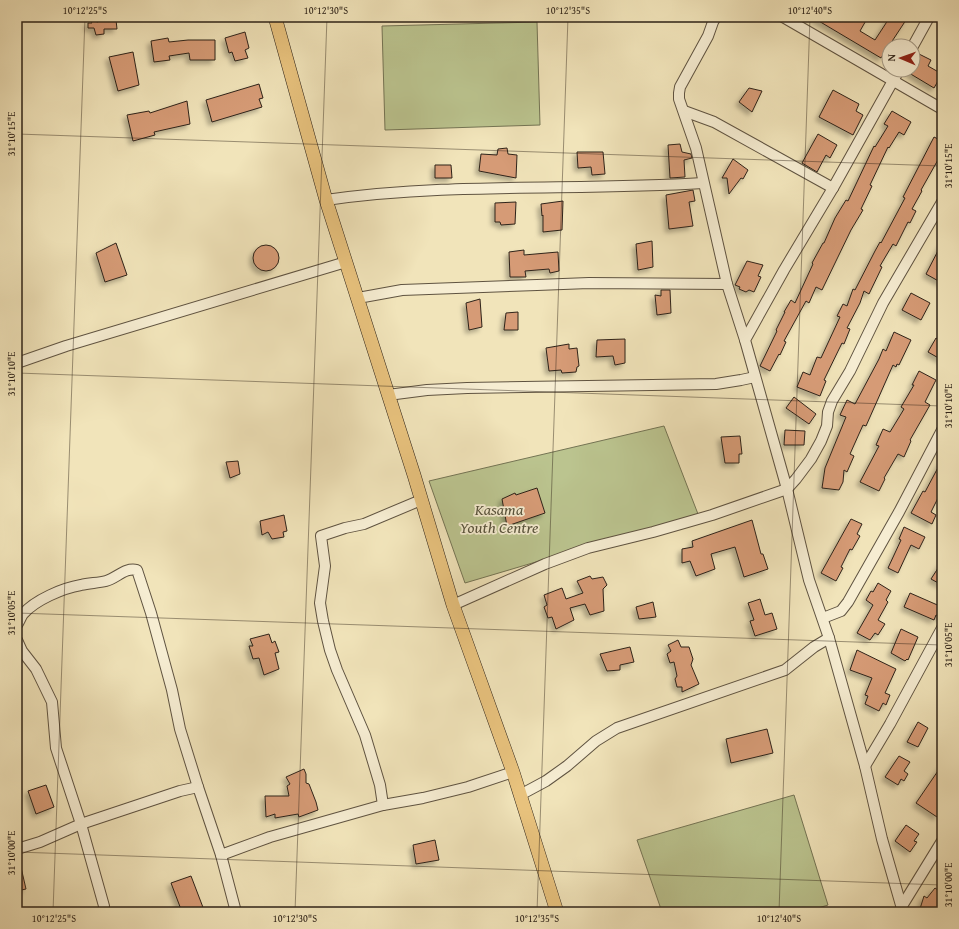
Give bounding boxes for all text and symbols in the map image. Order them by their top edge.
text: 10°12'25"S [63,3,107,18]
text: 10°12'30"S [304,3,348,18]
text: 10°12'35"S [546,3,590,18]
text: 10°12'40"S [788,3,832,18]
north arrow [881,38,921,78]
text: N [883,53,899,62]
text: 31°10'15"E [4,112,19,156]
text: 31°10'15"E [941,144,956,188]
text: 31°10'10"E [4,352,19,396]
text: 31°10'10"E [941,384,956,428]
park label: Kasama Youth Centre [460,497,539,539]
text: 31°10'05"E [4,591,19,635]
text: 31°10'05"E [941,623,956,667]
text: 31°10'00"E [4,831,19,875]
text: 31°10'00"E [941,863,956,907]
text: 10°12'25"S [32,911,76,926]
text: 10°12'30"S [273,911,317,926]
text: 10°12'35"S [515,911,559,926]
text: 10°12'40"S [757,911,801,926]

